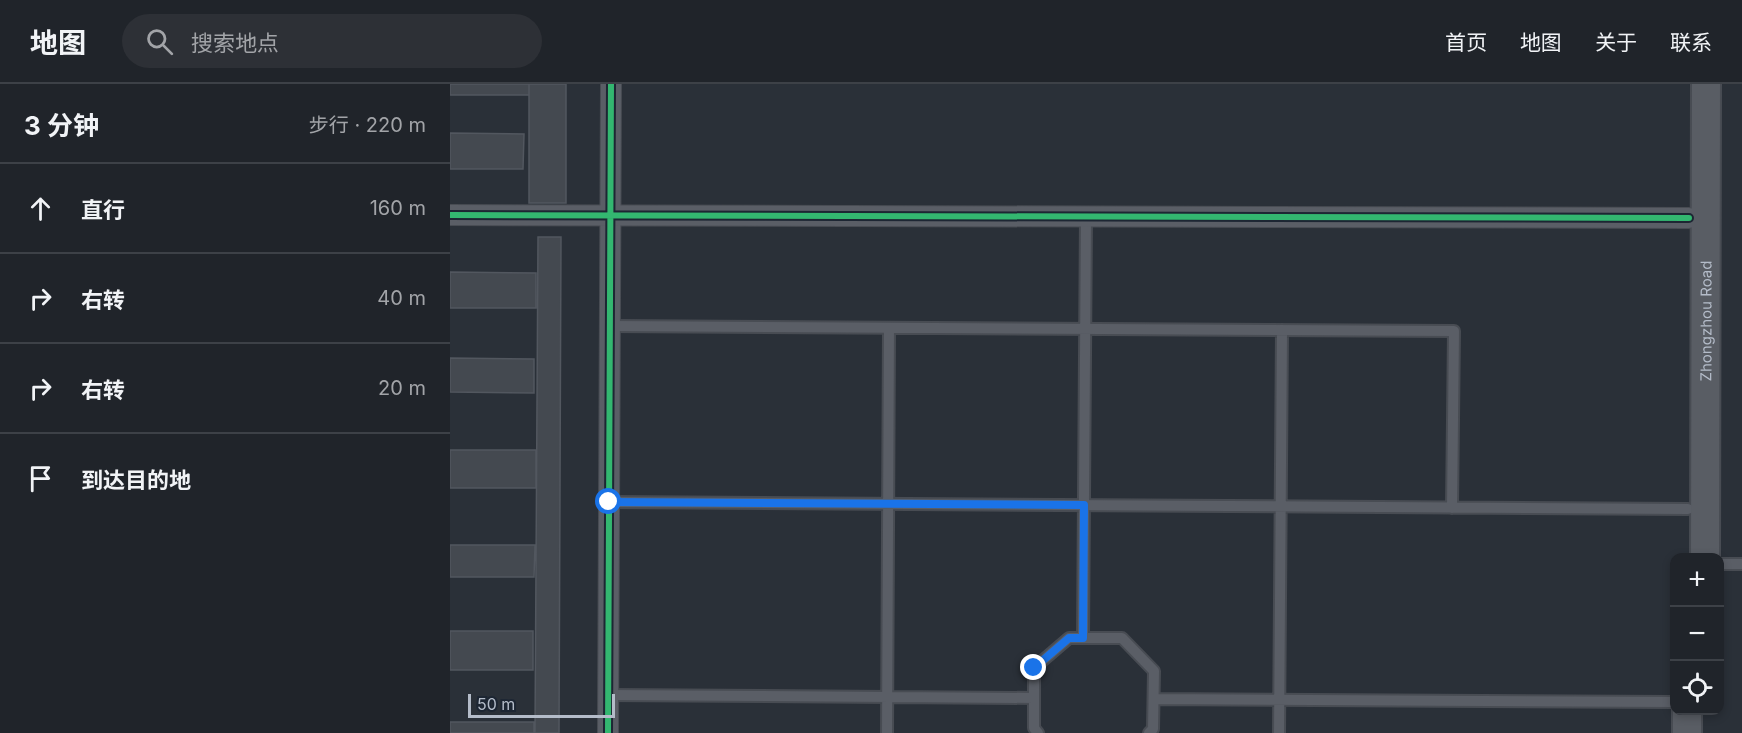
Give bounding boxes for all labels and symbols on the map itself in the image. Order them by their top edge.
street label: Zhongzhou Road [1696,261,1715,381]
route start [595,488,621,514]
route end [1020,654,1046,680]
scale bar [468,691,615,718]

